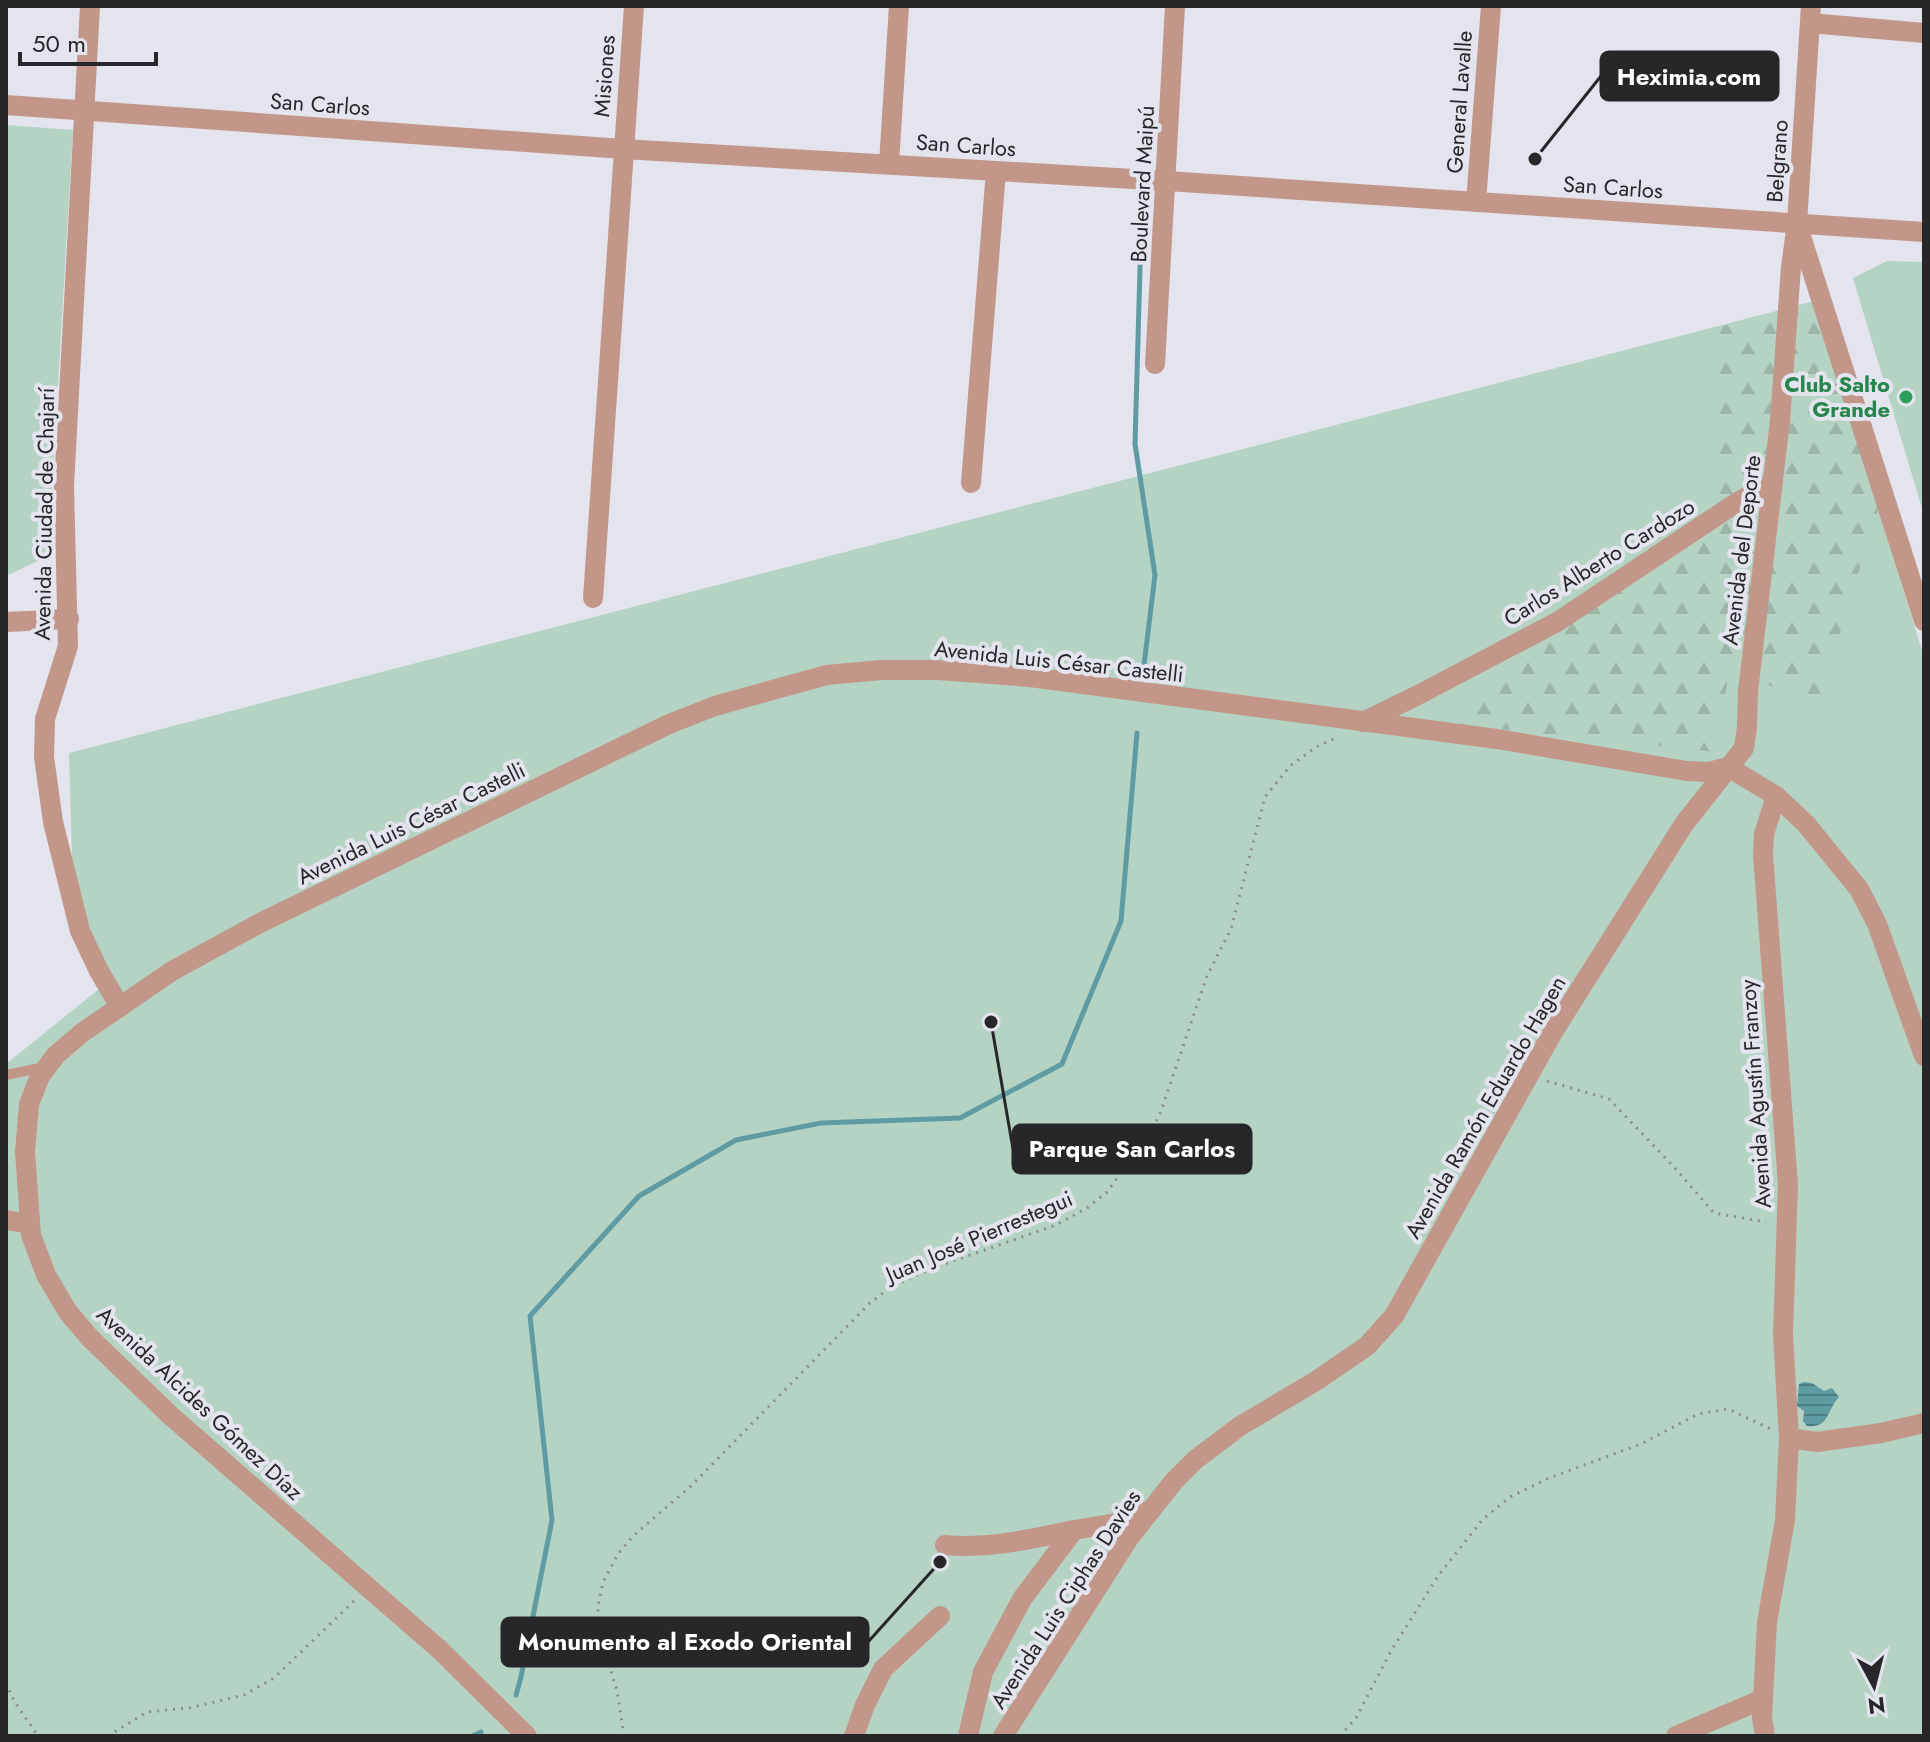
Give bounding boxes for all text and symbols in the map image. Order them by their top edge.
scale bar [20,16,156,66]
text: 50 m [32,26,86,61]
street label: General Lavalle [1438,29,1480,175]
street label: Misiones [585,34,623,118]
callout: Heximia.com [1601,52,1778,100]
text: Heximia.com [1617,59,1761,94]
street label: San Carlos [269,85,371,123]
street label: Boulevard Maipú [1122,105,1162,263]
street label: Belgrano [1758,119,1796,203]
street label: San Carlos [915,126,1017,164]
street label: San Carlos [1562,168,1664,206]
place label: Club Salto Grande [1784,368,1890,425]
street label: Avenida Ciudad de Chajarí [26,386,62,641]
marker: Club Salto Grande [1897,388,1915,406]
street label: Avenida del Deporte [1713,453,1769,647]
street label: Carlos Alberto Cardozo [1497,490,1701,634]
street label: Avenida Luis César Castelli [933,632,1185,690]
street label: Avenida Luis César Castelli [292,754,530,892]
street label: Avenida Ramón Eduardo Hagen [1397,970,1573,1244]
street label: Avenida Agustín Franzoy [1731,978,1779,1209]
callout: Parque San Carlos [1013,1125,1251,1173]
text: Parque San Carlos [1029,1131,1235,1166]
street label: Juan José Pierrestegui [878,1182,1077,1291]
street label: Avenida Alcides Gómez Díaz [90,1299,310,1507]
street label: Avenida Luis Ciphas Davies [982,1483,1148,1715]
callout: Monumento al Exodo Oriental [502,1618,868,1666]
text: Monumento al Exodo Oriental [518,1624,852,1659]
north arrow [1834,1646,1914,1726]
text: N [1866,1689,1887,1723]

